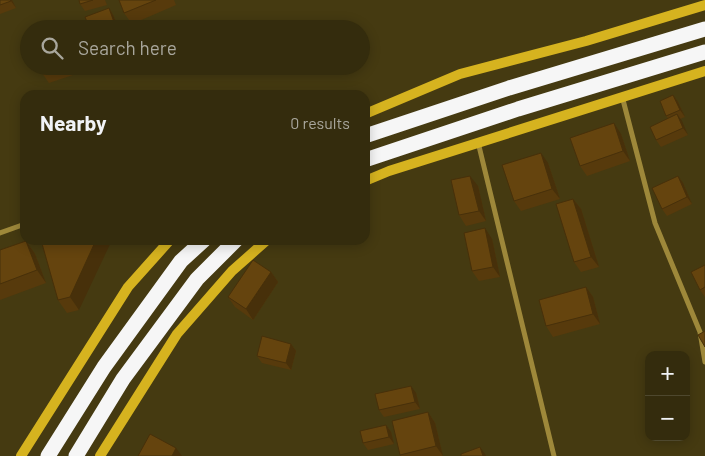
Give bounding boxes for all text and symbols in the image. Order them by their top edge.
search box [20,20,370,75]
icon: search [38,34,66,62]
text: Search here [78,36,177,59]
text: Nearby [40,110,106,135]
text: 0 results [290,113,350,132]
map controls [645,351,690,441]
button: + [645,351,690,396]
button: − [645,396,690,441]

